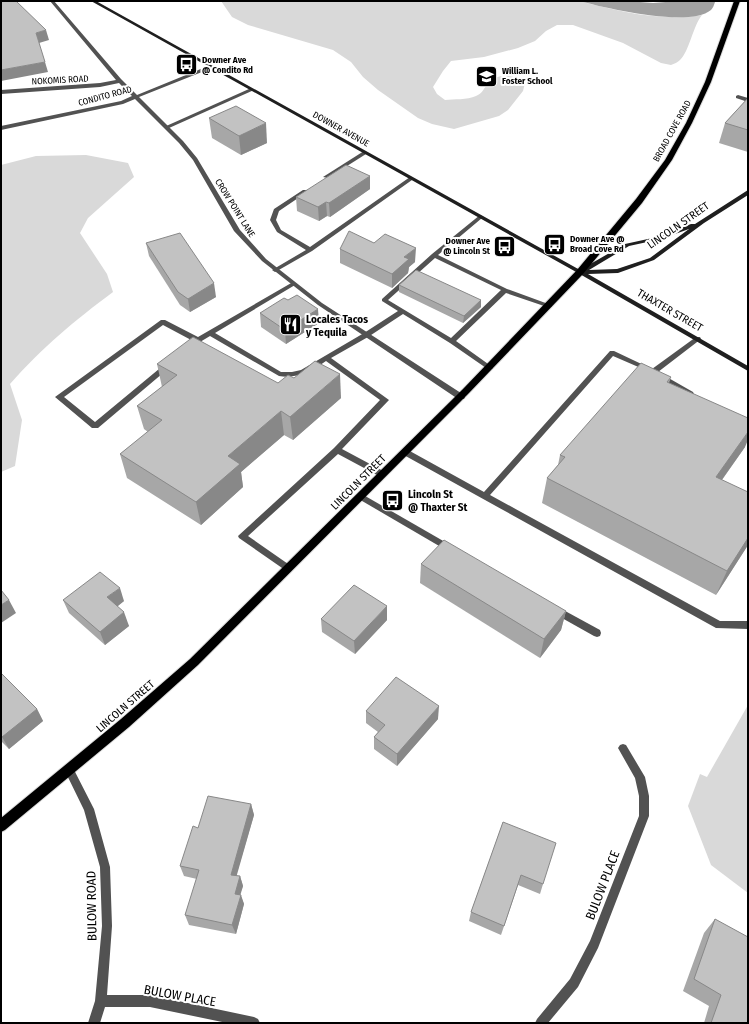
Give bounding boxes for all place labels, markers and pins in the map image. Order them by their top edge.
bus stop icon: Downer Ave @ Condito Rd [173,52,199,78]
place label: Downer Ave @ Condito Rd [202,55,253,75]
school or university icon: William L. Foster School [473,63,499,89]
place label: William L. Foster School [502,66,553,86]
bus stop icon: Downer Ave @ Broad Cove Rd [541,231,567,257]
bus stop icon: Downer Ave @ Lincoln St [492,233,518,259]
place label: Downer Ave @ Broad Cove Rd [570,234,625,254]
place label: Downer Ave @ Lincoln St [443,236,491,256]
restaurant icon: Locales Tacos y Tequila [277,312,303,338]
place label: Locales Tacos y Tequila [305,313,368,339]
bus stop icon: Lincoln St @ Thaxter St [380,487,406,513]
place label: Lincoln St @ Thaxter St [408,488,468,514]

